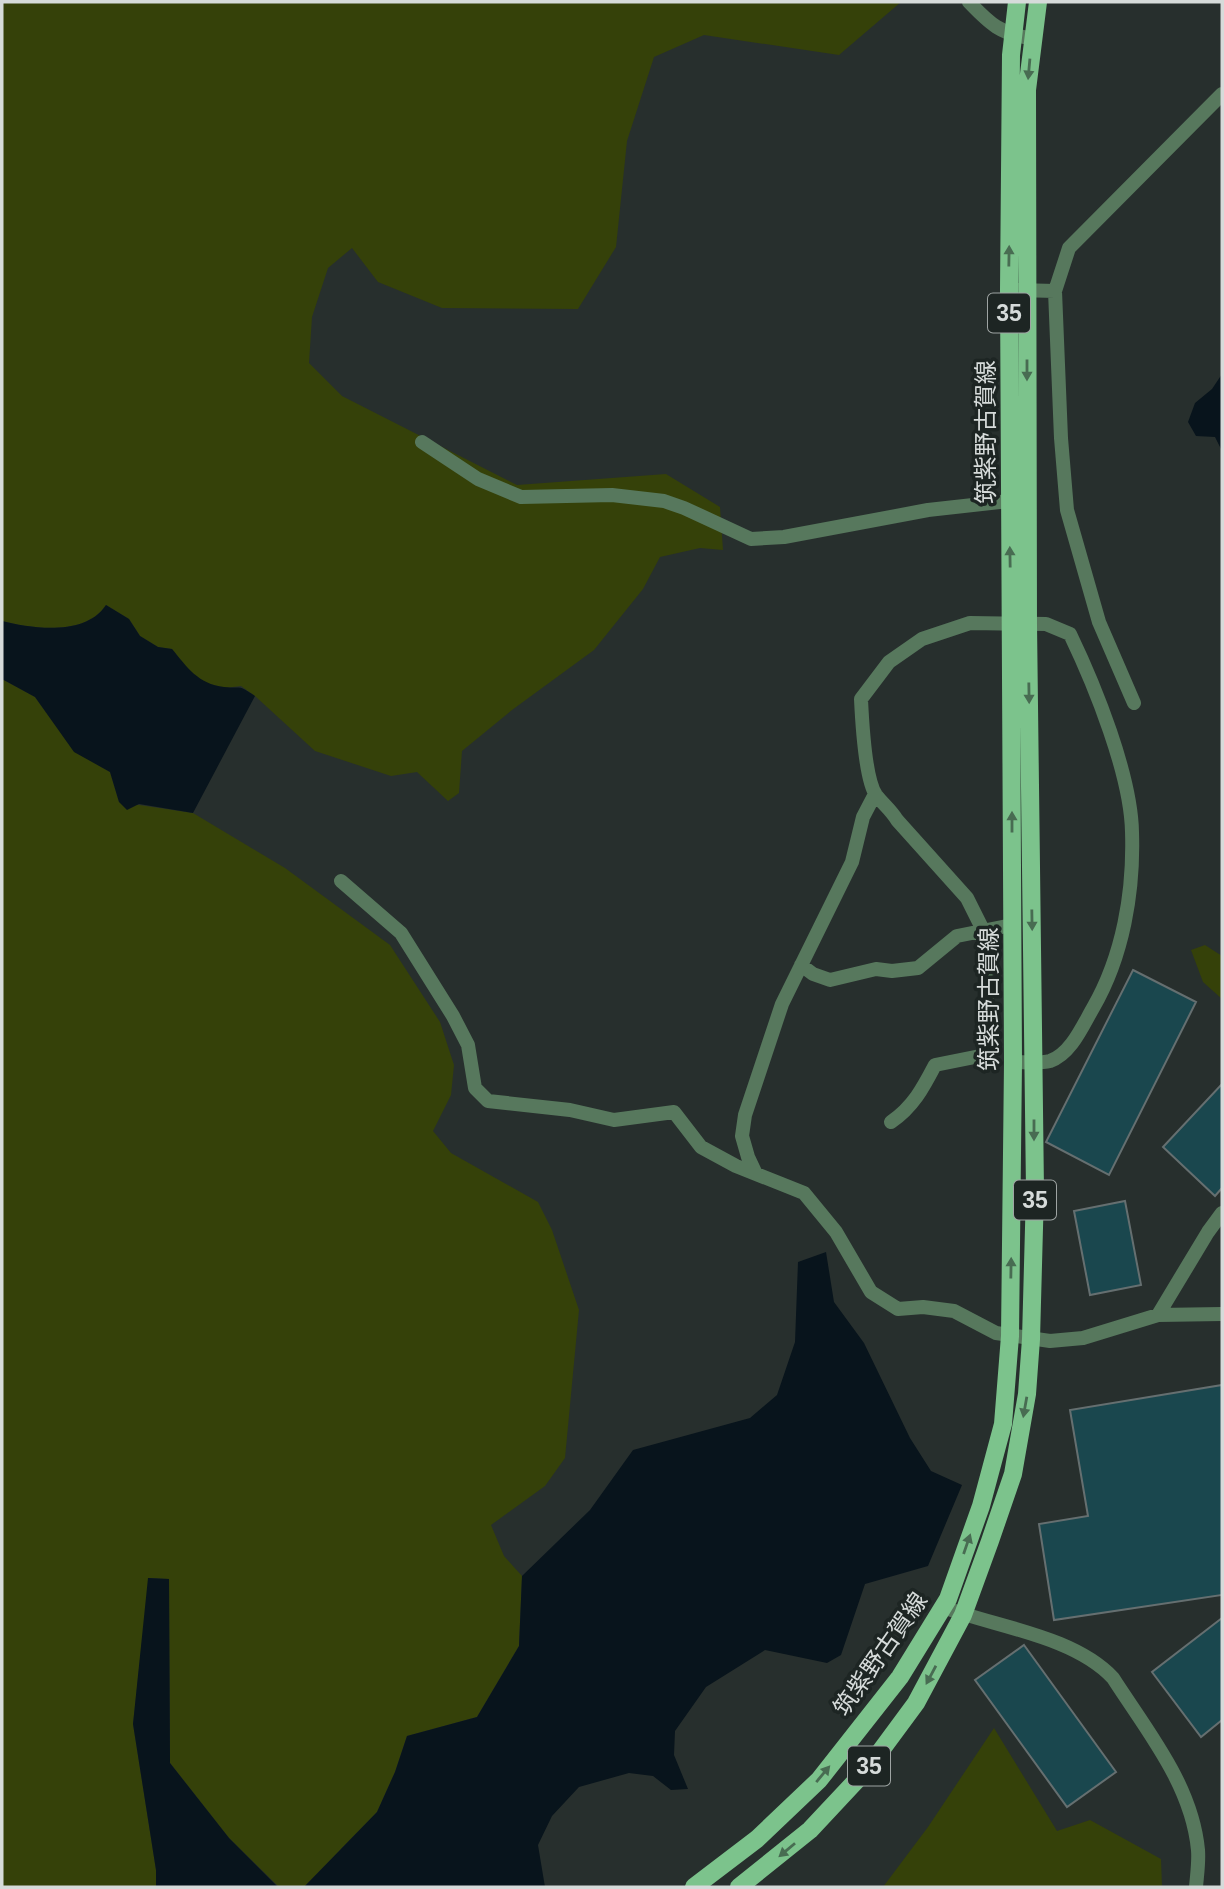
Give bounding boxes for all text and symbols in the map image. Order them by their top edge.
one-way arrow [1023,59,1034,81]
one-way arrow [1004,244,1015,266]
road number: 35 [988,294,1030,332]
street label: 筑紫野古賀線 [972,360,999,504]
one-way arrow [1021,360,1033,382]
one-way arrow [1005,545,1016,567]
one-way arrow [1023,682,1035,704]
one-way arrow [1006,811,1018,833]
one-way arrow [1026,909,1038,931]
street label: 筑紫野古賀線 [975,927,1002,1071]
one-way arrow [1028,1119,1040,1141]
road number: 35 [1014,1180,1056,1219]
one-way arrow [1005,1257,1017,1279]
one-way arrow [1019,1396,1030,1418]
one-way arrow [962,1533,973,1554]
street label: 筑紫野古賀線 [828,1587,932,1721]
one-way arrow [925,1665,937,1685]
road number: 35 [848,1746,890,1786]
one-way arrow [815,1766,830,1783]
one-way arrow [779,1842,796,1857]

